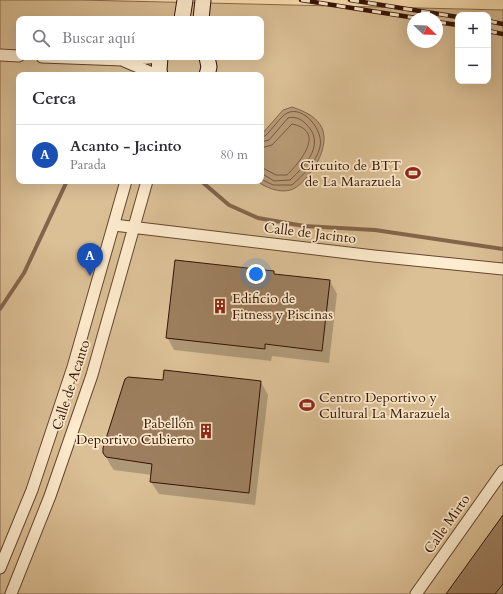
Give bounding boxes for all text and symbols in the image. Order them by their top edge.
north arrow [407,12,443,48]
map controls [455,12,491,84]
button: + [455,12,491,48]
search box [16,16,264,60]
icon: search [30,27,52,49]
text: Buscar aquí [62,28,135,48]
button: − [455,48,491,84]
text: Cerca [32,87,76,110]
text: Acanto - Jacinto [70,136,182,156]
text: A [40,146,50,164]
text: 80 m [220,146,248,164]
text: Parada [70,156,106,174]
place label: Circuito de BTT de La Marazuela [300,156,401,191]
sports icon: Circuito de BTT de La Marazuela [404,164,422,182]
street label: Calle de Jacinto [263,218,358,248]
pin: A [77,243,103,276]
your location [246,264,266,284]
place label: Edificio de Fitness y Piscinas [232,289,333,324]
building icon: Edificio de Fitness y Piscinas [211,297,229,315]
street label: Calle de Acanto [47,337,95,433]
place label: Centro Deportivo y Cultural La Marazuela [319,388,450,423]
sports icon: Centro Deportivo y Cultural La Marazuela [298,396,316,414]
place label: Pabellón Deportivo Cubierto [76,414,194,449]
building icon: Pabellón Deportivo Cubierto [197,422,215,440]
street label: Calle Mirto [420,490,475,557]

